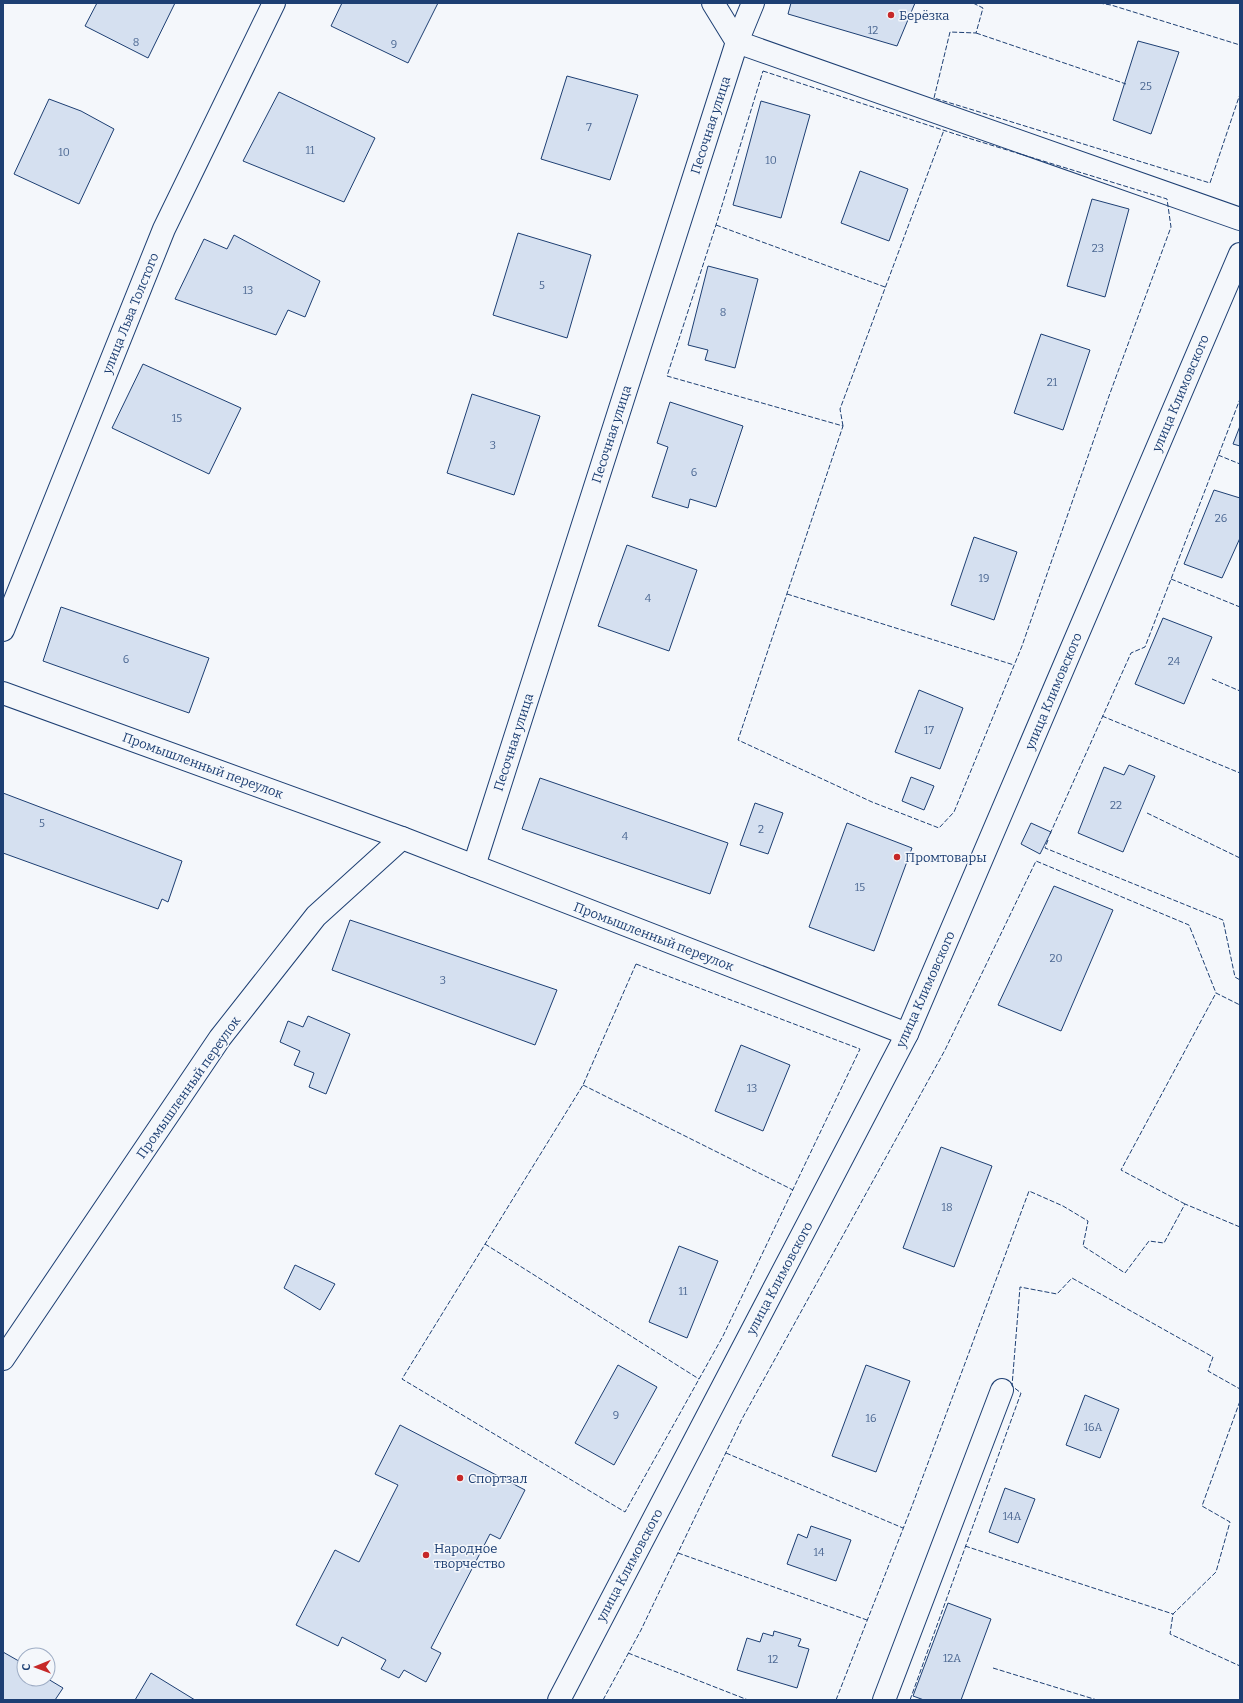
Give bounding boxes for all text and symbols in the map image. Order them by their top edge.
place label: Берёзка [899,8,949,23]
marker: Берёзка [886,10,896,20]
house number: 12 [868,24,878,37]
house number: 8 [133,36,139,49]
house number: 9 [391,38,397,51]
street label: Песочная улица [688,74,733,176]
house number: 25 [1140,80,1152,93]
house number: 7 [586,121,592,134]
house number: 11 [306,144,315,157]
house number: 10 [58,146,70,159]
house number: 10 [765,154,777,167]
house number: 23 [1092,242,1104,255]
street label: улица Льва Толстого [99,250,162,377]
house number: 5 [539,279,545,292]
house number: 13 [243,284,253,297]
house number: 8 [720,306,726,319]
street label: улица Климовского [1149,332,1212,455]
house number: 21 [1047,376,1058,389]
street label: Песочная улица [589,383,634,485]
house number: 15 [172,412,182,425]
house number: 3 [490,439,496,452]
house number: 6 [691,466,697,479]
house number: 26 [1215,512,1227,525]
house number: 19 [979,572,989,585]
house number: 4 [645,592,652,605]
street label: улица Климовского [1022,630,1085,753]
house number: 6 [123,653,129,666]
house number: 24 [1168,655,1181,668]
street label: Песочная улица [491,691,536,793]
house number: 17 [924,724,934,737]
street label: Промышленный переулок [120,729,286,802]
house number: 22 [1110,799,1122,812]
house number: 5 [39,817,45,830]
house number: 2 [758,823,764,836]
house number: 4 [622,830,629,843]
place label: Промтовары [905,850,986,865]
marker: Промтовары [892,852,902,862]
house number: 15 [855,881,865,894]
street label: Промышленный переулок [572,899,736,974]
street label: улица Климовского [893,929,958,1051]
house number: 20 [1049,952,1063,965]
house number: 3 [440,974,446,987]
street label: Промышленный переулок [134,1013,244,1161]
house number: 13 [747,1082,757,1095]
house number: 18 [941,1201,953,1214]
street label: улица Климовского [743,1219,816,1338]
house number: 11 [679,1285,688,1298]
house number: 9 [613,1409,619,1422]
house number: 16 [866,1412,876,1425]
house number: 16А [1084,1421,1103,1434]
place label: Спортзал [468,1471,528,1486]
marker: Спортзал [455,1473,465,1483]
street label: улица Климовского [593,1506,666,1625]
house number: 14А [1003,1510,1022,1523]
place label: Народное творчество [434,1541,505,1571]
house number: 14 [814,1546,825,1559]
marker: Народное творчество [421,1550,431,1560]
north arrow [16,1647,56,1687]
house number: 12А [943,1652,961,1665]
house number: 12 [768,1653,778,1666]
text: С [20,1664,33,1671]

